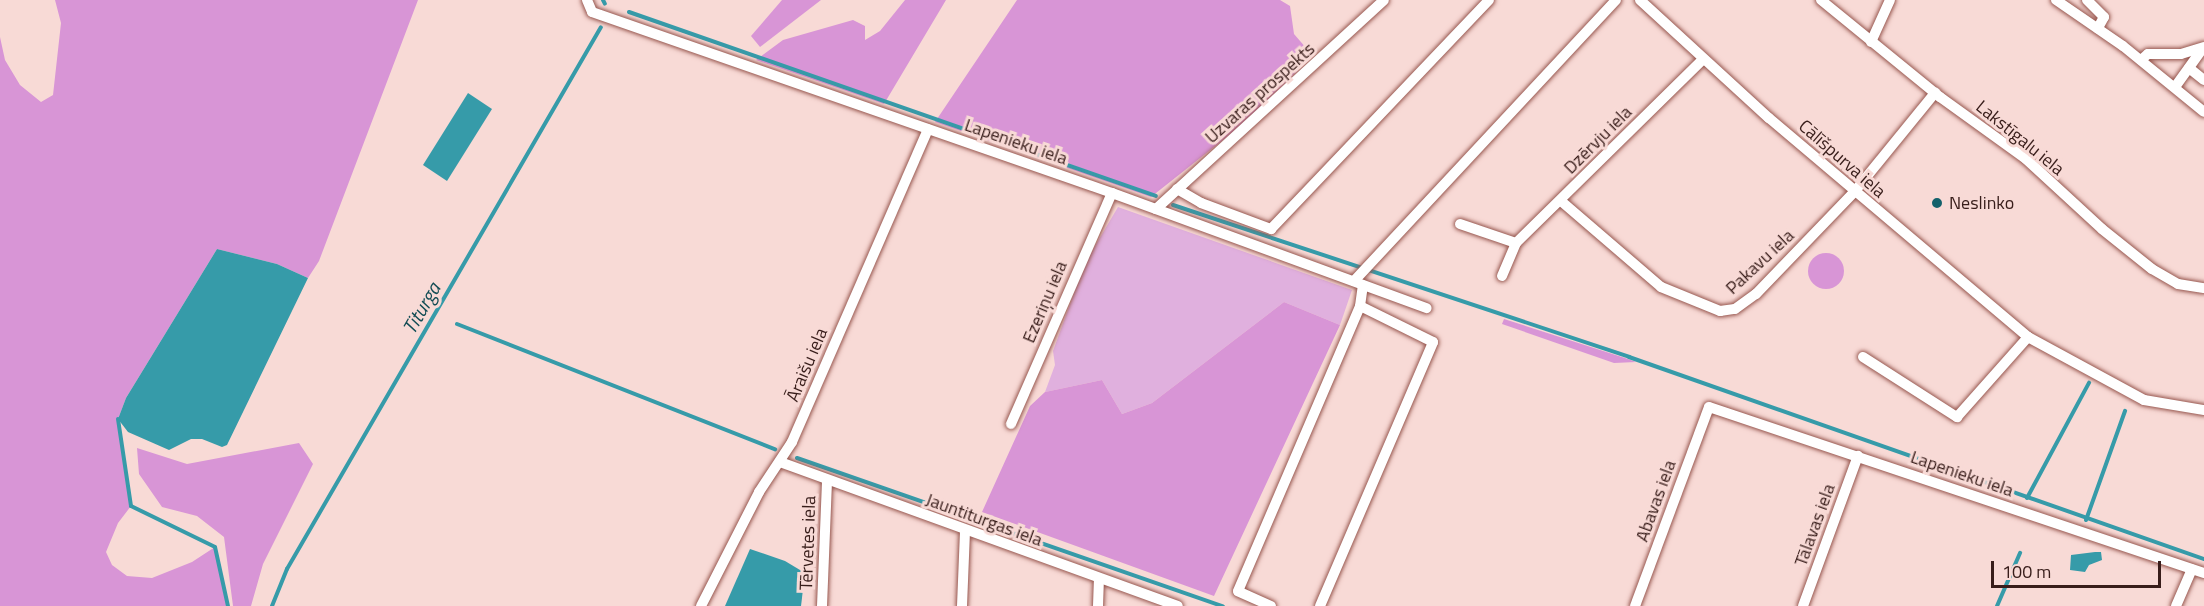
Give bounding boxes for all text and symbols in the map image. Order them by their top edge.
street label: Uzvaras prospekts [1201,38,1319,148]
street label: Lakstīgalu iela [1972,96,2068,180]
street label: Dzērvju iela [1559,101,1637,179]
street label: Lapenieku iela [962,114,1070,170]
street label: Cālīšpurva iela [1794,115,1890,203]
place label: Neslinko [1949,192,2014,214]
marker: Neslinko [1930,196,1944,210]
street label: Pakavu iela [1721,225,1799,299]
street label: Ezeriņu iela [1018,258,1072,346]
water label: Titurga [397,278,445,338]
street label: Āraišu iela [782,325,832,405]
street label: Lapenieku iela [1908,446,2016,502]
street label: Abavas iela [1631,457,1681,545]
street label: Tālavas iela [1790,481,1840,569]
street label: Jauntiturgas iela [923,489,1045,551]
street label: Tērvetes iela [796,495,820,591]
scale bar [1994,549,2164,587]
text: 100 m [2002,558,2051,585]

